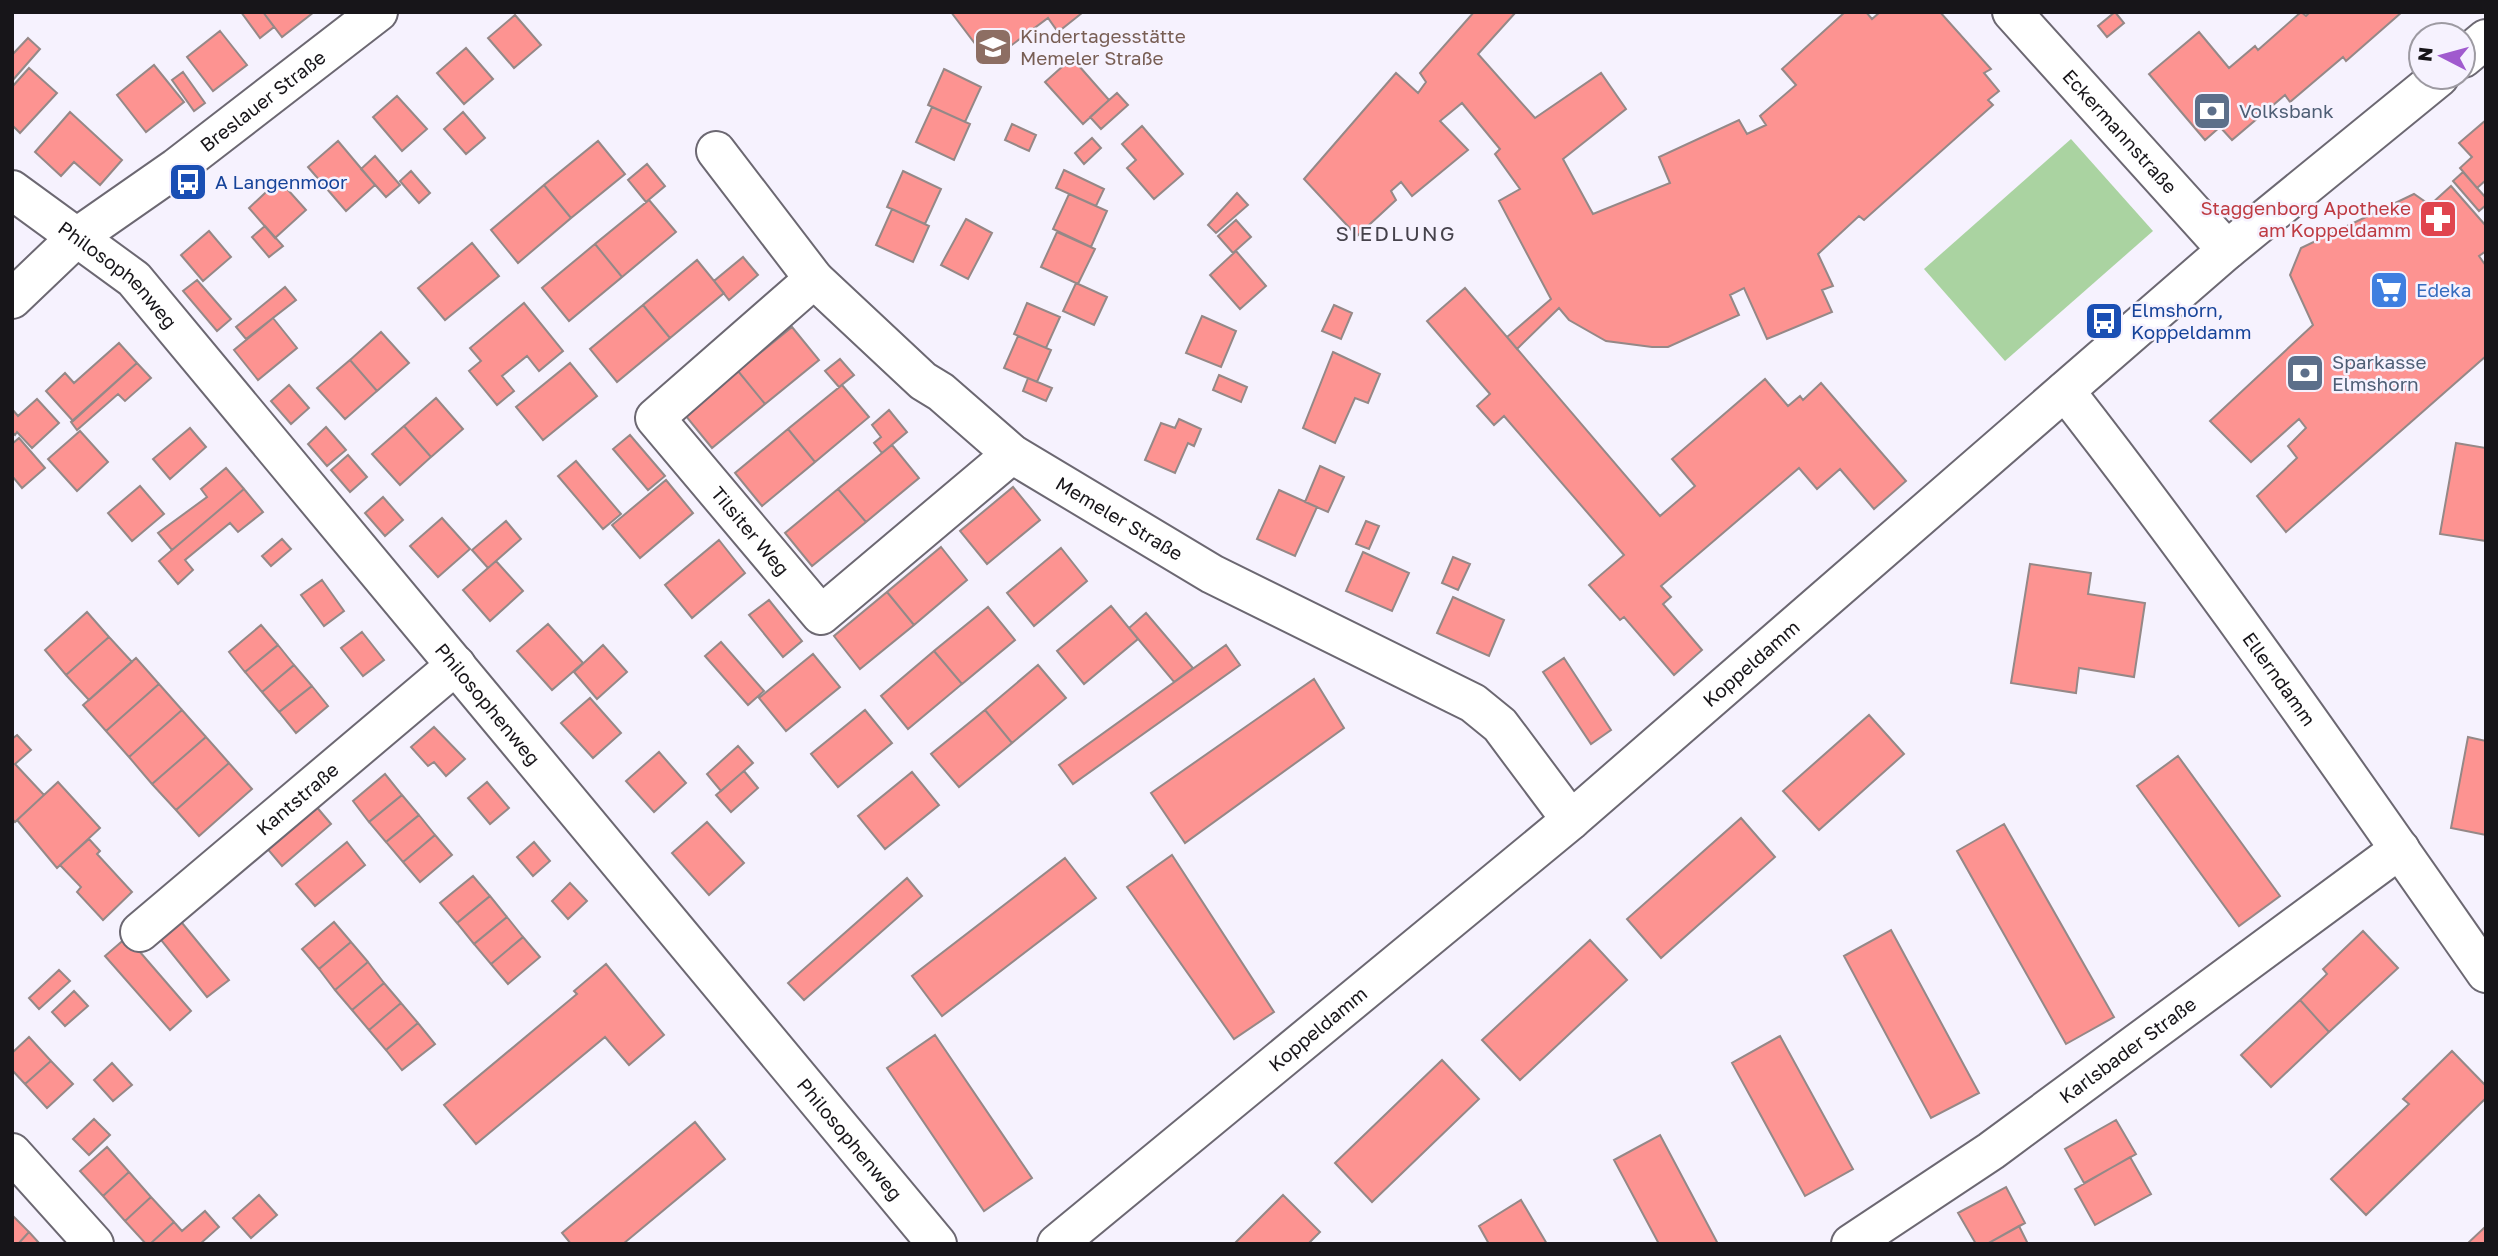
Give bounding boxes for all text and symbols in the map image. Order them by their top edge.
north arrow [2407,21,2477,91]
place label: Kindertagesstätte Memeler Straße [1020,24,1186,69]
school or university icon: Kindertagesstätte Memeler Straße [972,26,1014,68]
street label: Breslauer Straße [195,45,330,156]
text: N [2412,46,2437,63]
street label: Eckermannstraße [2058,64,2182,198]
bank icon: Volksbank [2191,90,2233,132]
place label: Volksbank [2239,99,2334,122]
bus stop icon: A Langenmoor [167,161,209,203]
place label: A Langenmoor [215,170,348,193]
place label: Staggenborg Apotheke am Koppeldamm [2201,196,2411,241]
pharmacy icon: Staggenborg Apotheke am Koppeldamm [2417,198,2459,240]
street label: Philosophenweg [54,216,182,333]
district label: SIEDLUNG [1336,220,1456,246]
supermarket icon: Edeka [2368,269,2410,311]
place label: Edeka [2416,278,2471,301]
place label: Elmshorn, Koppeldamm [2131,298,2251,343]
bus stop icon: Elmshorn, Koppeldamm [2083,300,2125,342]
place label: Sparkasse Elmshorn [2332,350,2426,395]
bank icon: Sparkasse Elmshorn [2284,352,2326,394]
street label: Memeler Straße [1052,471,1187,565]
street label: Tilsiter Weg [707,482,795,580]
street label: Koppeldamm [1698,615,1804,711]
street label: Ellerndamm [2238,627,2321,730]
street label: Philosophenweg [431,638,545,769]
street label: Kantstraße [251,757,343,840]
street label: Koppeldamm [1264,981,1371,1076]
street label: Karlsbader Straße [2055,992,2200,1108]
street label: Philosophenweg [793,1073,908,1205]

